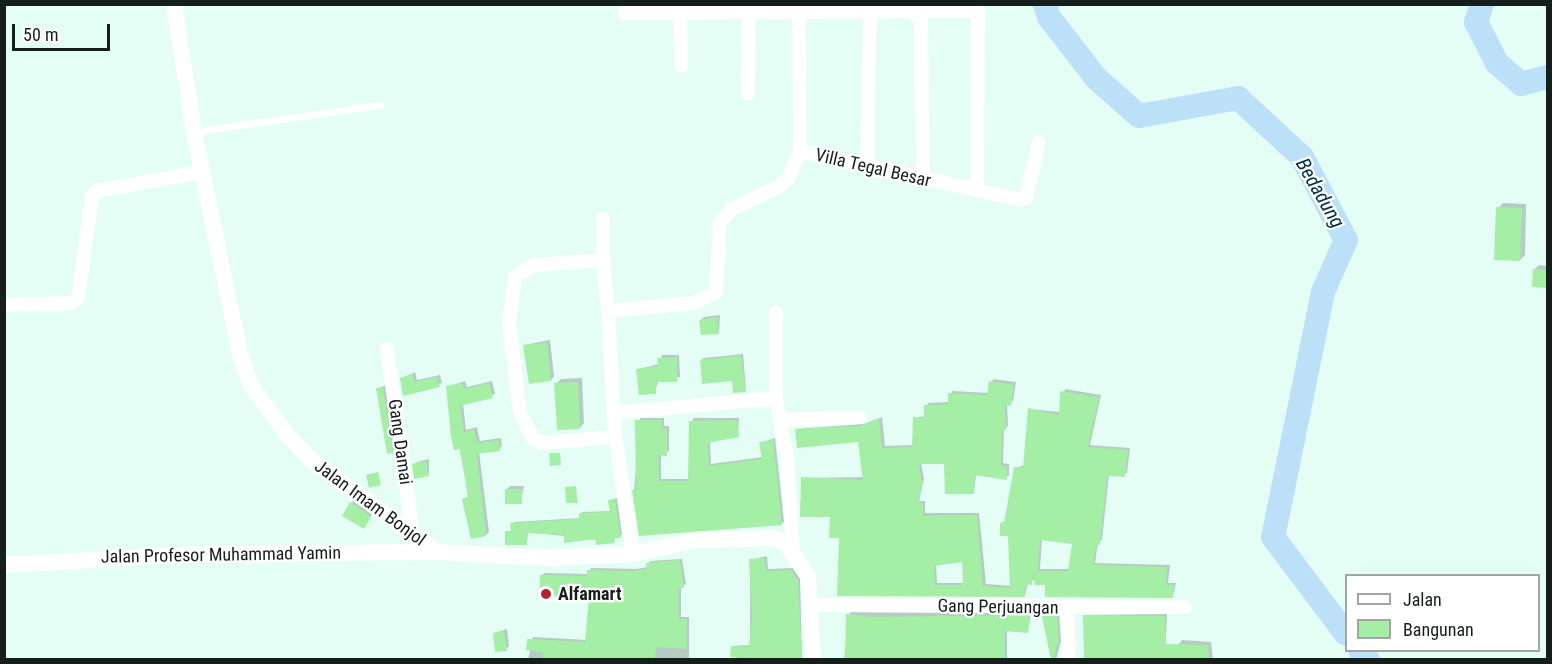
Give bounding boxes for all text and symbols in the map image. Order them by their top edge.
scale bar [15,12,112,50]
text: 50 m [23,24,58,45]
street label: Villa Tegal Besar [813,144,933,192]
water label: Bedadung [1290,154,1350,232]
street label: Gang Damai [383,398,417,486]
street label: Jalan Imam Bonjol [310,455,430,551]
street label: Jalan Profesor Muhammad Yamin [101,542,341,568]
legend [1345,574,1540,652]
place label: Alfamart [558,583,621,605]
marker: Alfamart [539,587,553,601]
text: Jalan [1403,589,1442,610]
street label: Gang Perjuangan [937,595,1059,619]
text: Bangunan [1403,619,1474,640]

